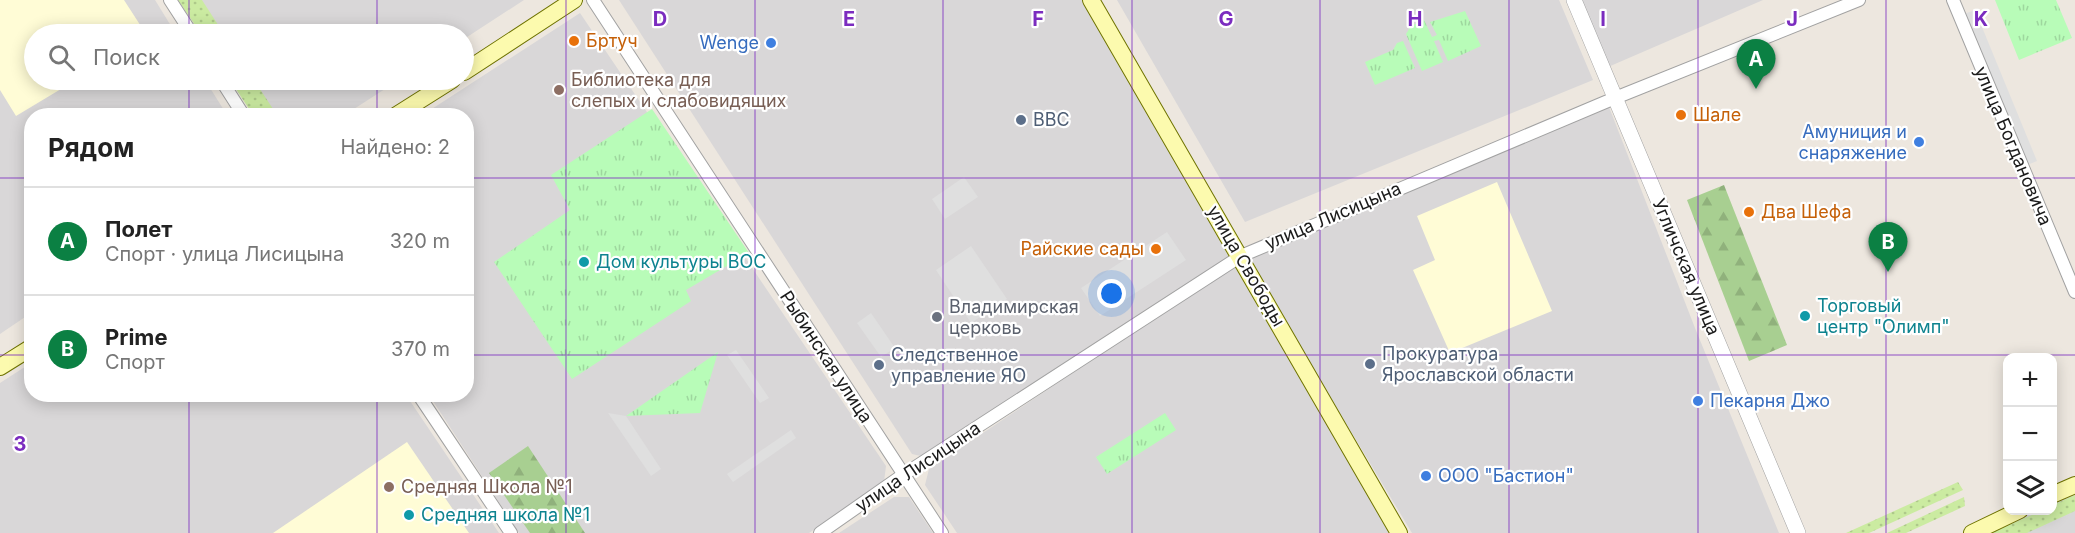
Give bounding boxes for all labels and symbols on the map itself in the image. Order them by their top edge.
text: D [653,7,667,31]
text: E [843,7,855,31]
text: F [1032,7,1044,31]
text: G [1218,7,1234,31]
text: H [1408,7,1422,31]
text: I [1600,7,1606,31]
text: J [1786,7,1798,31]
text: K [1974,7,1988,31]
place label: Бртуч [586,30,638,51]
place label: Wenge [700,32,759,53]
marker: Бртуч [567,34,581,48]
marker: Wenge [764,36,778,50]
pin: A [1736,40,1776,89]
street label: улица Богдановича [1970,63,2056,228]
place label: Библиотека для слепых и слабовидящих [571,69,787,111]
marker: Библиотека для слепых и слабовидящих [552,83,566,97]
place label: Шале [1693,104,1741,125]
marker: Шале [1674,108,1688,122]
place label: ВВС [1033,109,1070,130]
marker: ВВС [1014,113,1028,127]
place label: Амуниция и снаряжение [1799,121,1907,163]
marker: Амуниция и снаряжение [1912,135,1926,149]
street label: улица Лисицына [1261,177,1404,254]
street label: Угличская улица [1648,195,1725,338]
street label: улица Свободы [1203,201,1290,330]
place label: Два Шефа [1761,201,1852,222]
marker: Два Шефа [1742,205,1756,219]
pin: B [1868,222,1908,272]
place label: Райские сады [1020,238,1144,259]
marker: Райские сады [1149,242,1163,256]
place label: Дом культуры ВОС [596,251,766,272]
marker: Дом культуры ВОС [577,255,591,269]
your location [1097,279,1126,308]
street label: Рыбинская улица [776,287,877,427]
place label: Торговый центр "Олимп" [1817,295,1950,337]
place label: Владимирская церковь [949,296,1079,338]
marker: Торговый центр "Олимп" [1798,309,1812,323]
marker: Владимирская церковь [930,310,944,324]
place label: Прокуратура Ярославской области [1382,343,1574,385]
place label: Следственное управление ЯО [891,344,1026,386]
marker: Прокуратура Ярославской области [1363,357,1377,371]
marker: Следственное управление ЯО [872,358,886,372]
place label: Пекарня Джо [1710,390,1830,411]
marker: Пекарня Джо [1691,394,1705,408]
street label: улица Лисицына [851,417,984,516]
text: 3 [14,432,26,456]
place label: ООО "Бастион" [1438,465,1574,486]
marker: ООО "Бастион" [1419,469,1433,483]
place label: Средняя Школа №1 [401,476,573,497]
marker: Средняя Школа №1 [382,480,396,494]
place label: Средняя школа №1 [421,504,590,525]
marker: Средняя школа №1 [402,508,416,522]

